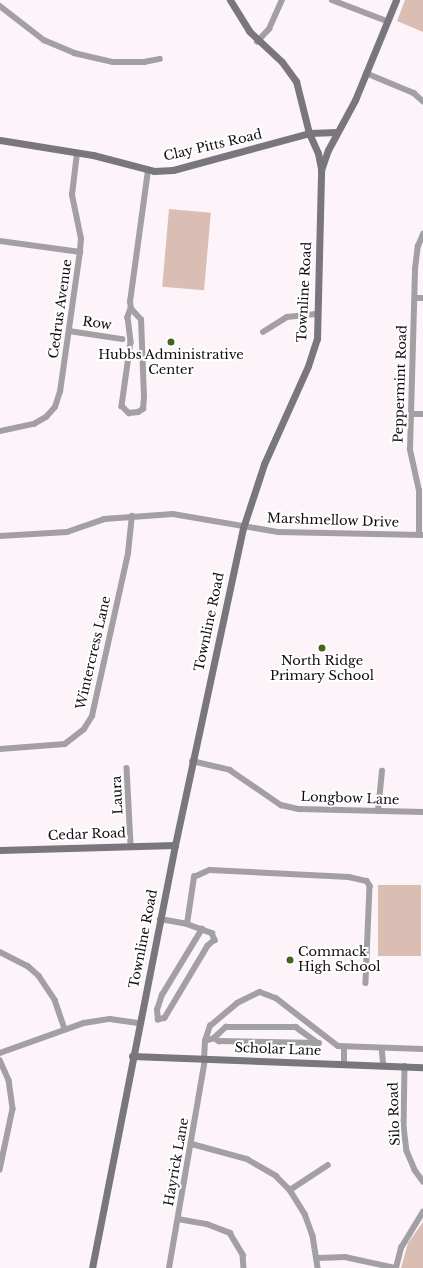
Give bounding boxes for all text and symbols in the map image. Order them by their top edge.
street label: Clay Pitts Road [162,127,264,165]
street label: Townline Road [295,241,315,343]
street label: Cedrus Avenue [46,258,76,360]
street label: Row [81,314,113,334]
street label: Peppermint Road [391,325,411,443]
marker: Hubbs Administrative Center [166,337,176,347]
place label: Hubbs Administrative Center [98,348,244,379]
street label: Marshmellow Drive [267,511,399,531]
street label: Townline Road [192,571,228,673]
street label: Wintercress Lane [73,595,115,711]
marker: North Ridge Primary School [317,643,327,653]
place label: North Ridge Primary School [270,654,374,685]
street label: Laura [109,775,127,815]
street label: Longbow Lane [300,789,400,809]
street label: Cedar Road [48,826,126,844]
street label: Townline Road [127,888,161,990]
place label: Commack High School [298,945,380,976]
marker: Commack High School [285,955,295,965]
street label: Scholar Lane [234,1041,322,1059]
street label: Silo Road [386,1082,404,1146]
street label: Hayrick Lane [162,1116,192,1208]

